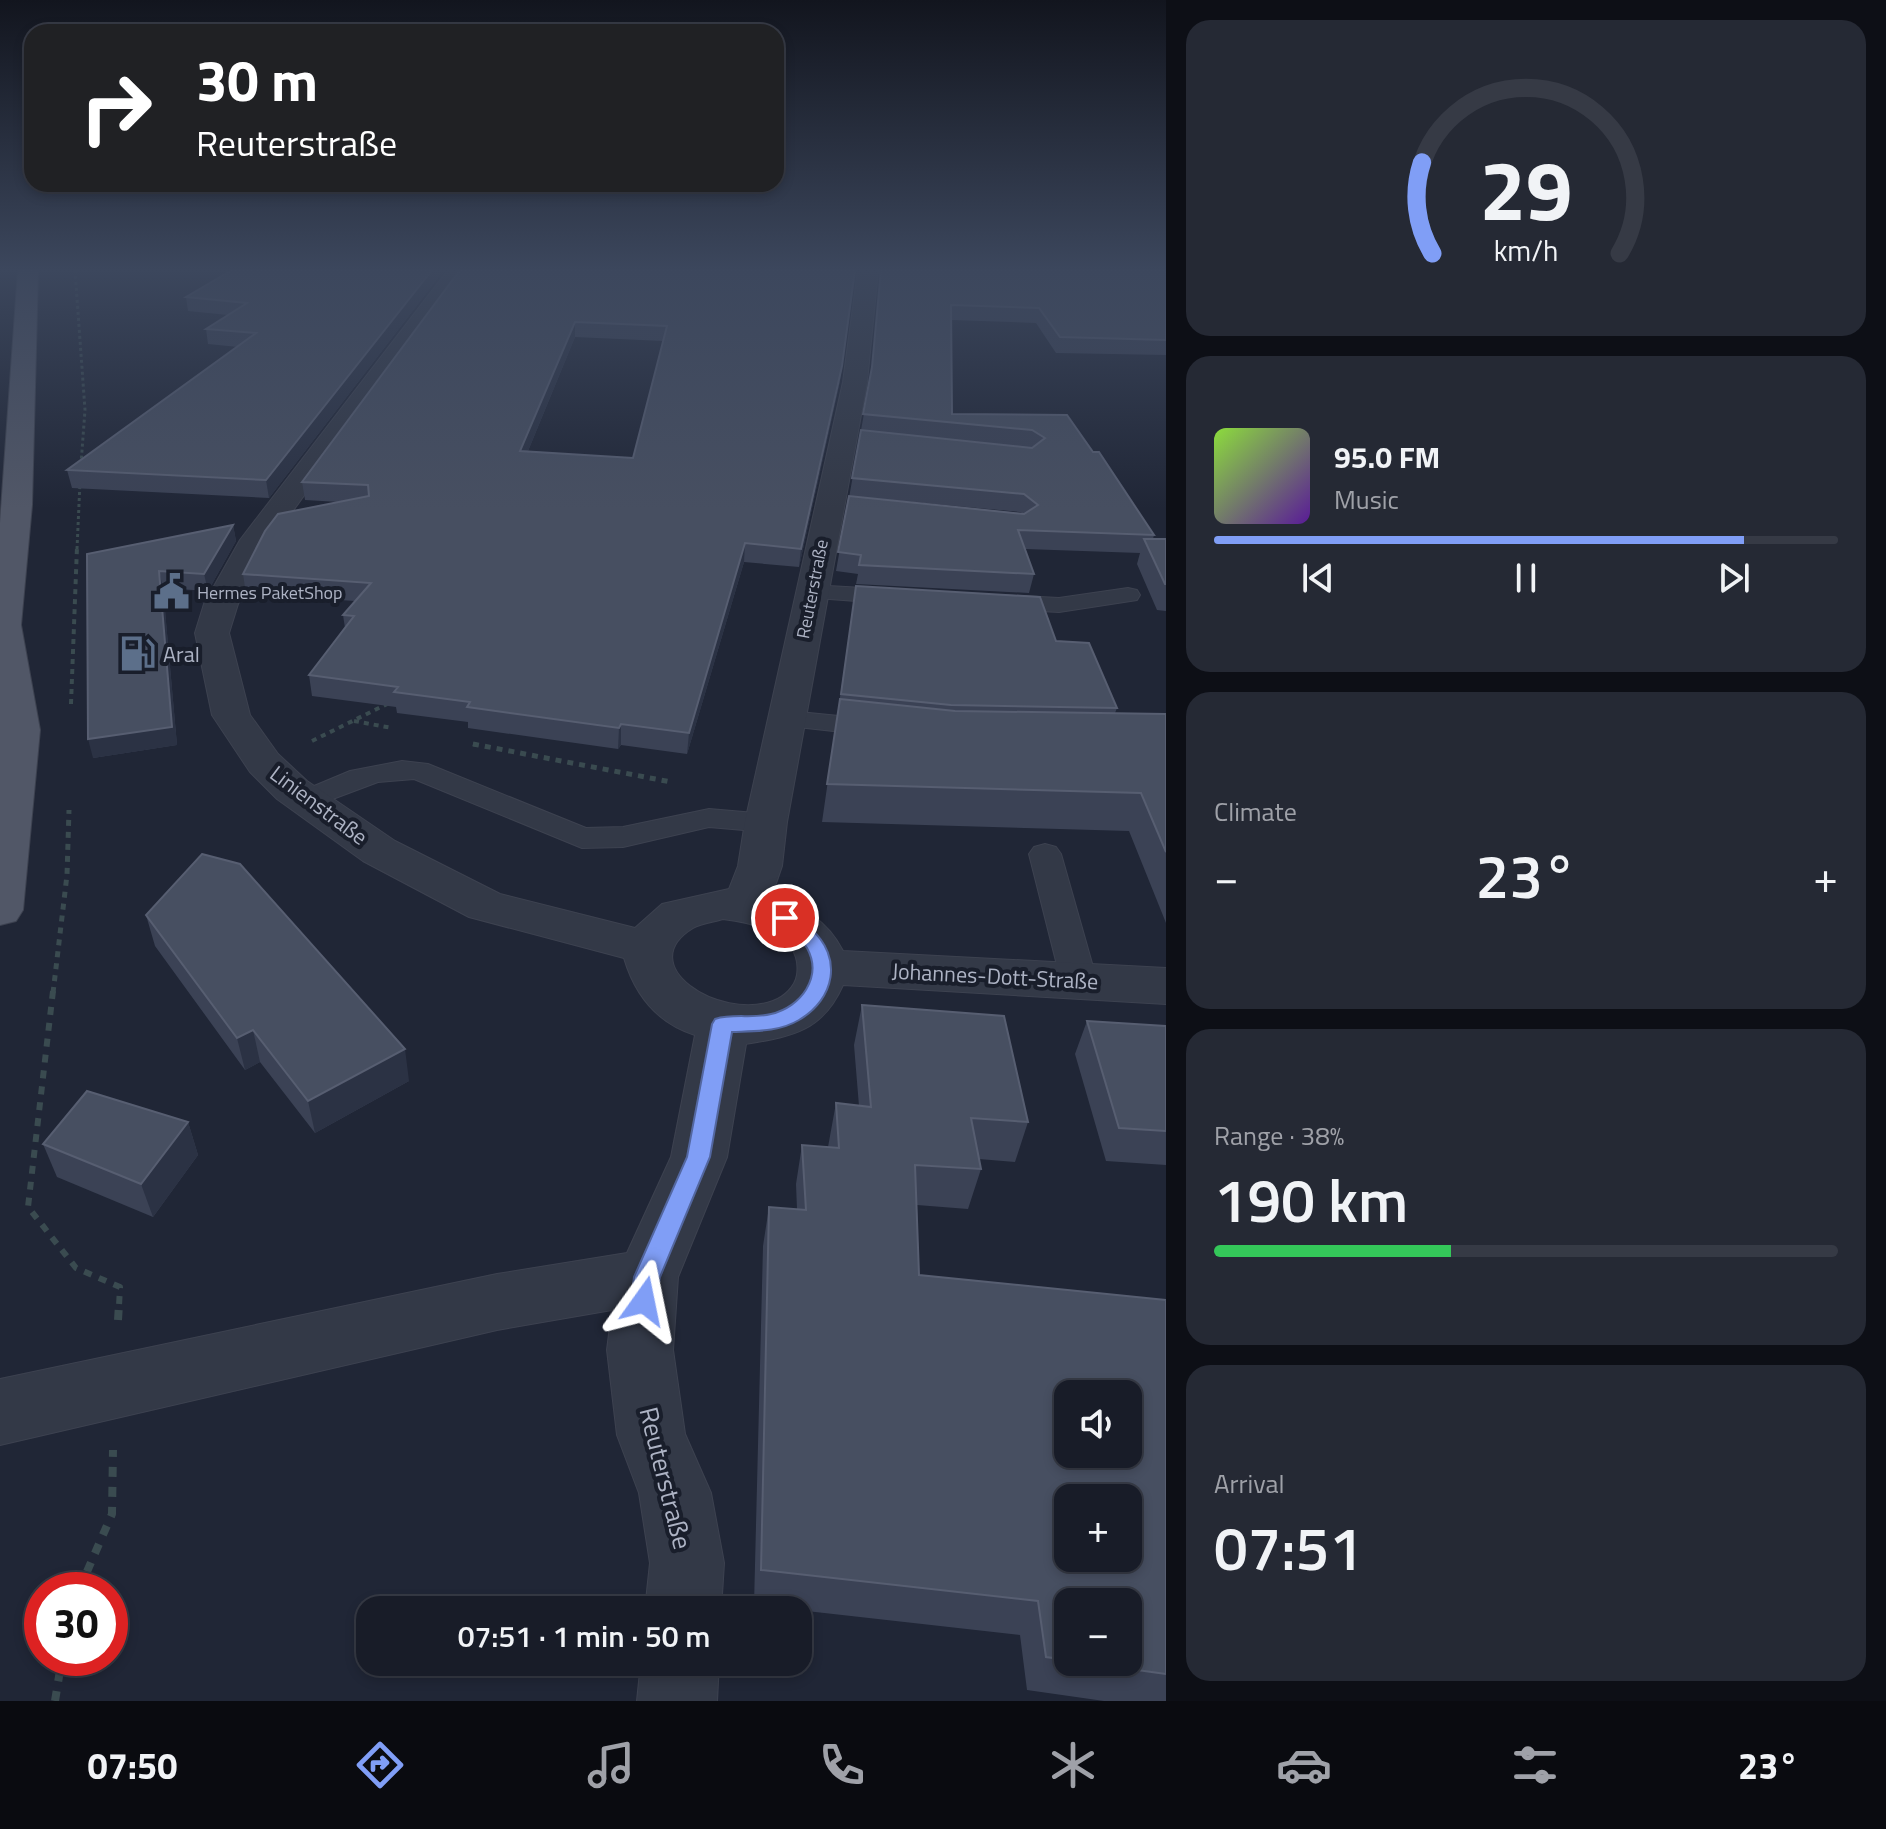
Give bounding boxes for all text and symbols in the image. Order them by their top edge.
text: 30 m [196,38,318,123]
icon: right [64,56,168,160]
text: Reuterstraße [196,115,397,170]
text: 29 [1479,126,1573,252]
text: km/h [1494,229,1558,272]
text: 95.0 FM [1334,434,1440,480]
text: Music [1334,480,1399,519]
street label: Reuterstraße [789,537,835,641]
icon: previous [1296,556,1340,600]
icon: pause [1504,556,1548,600]
icon: next [1712,556,1756,600]
public building icon: Hermes PaketShop [152,573,190,611]
place label: Hermes PaketShop [197,579,343,606]
fuel station icon: Aral [118,635,156,673]
place label: Aral [163,637,200,671]
street label: Linienstraße [263,757,375,853]
text: Climate [1214,792,1297,831]
text: 23° [1476,830,1576,921]
text: − [1214,843,1239,910]
text: + [1813,843,1838,910]
pin [751,884,819,952]
icon: arrive [763,896,807,940]
street label: Johannes-Dott-Straße [891,954,1099,998]
text: Range · 38% [1214,1116,1344,1155]
text: 190 km [1214,1154,1408,1245]
position arrow [602,1259,686,1343]
map controls [1054,1380,1142,1676]
button: sound [1054,1380,1142,1468]
street label: Reuterstraße [630,1403,702,1553]
text: Arrival [1214,1464,1285,1503]
button: + [1054,1484,1142,1572]
text: 07:51 [1214,1502,1363,1593]
speed limit sign: 30 [24,1572,128,1676]
button: − [1054,1588,1142,1676]
text: 07:51 · 1 min · 50 m [458,1613,710,1659]
icon: directions [352,1737,408,1793]
icon: music [583,1737,639,1793]
icon: phone [814,1737,870,1793]
icon: climate [1045,1737,1101,1793]
icon: car [1276,1737,1332,1793]
icon: filters [1507,1737,1563,1793]
text: 07:50 [87,1738,177,1793]
text: 23° [1738,1738,1798,1793]

